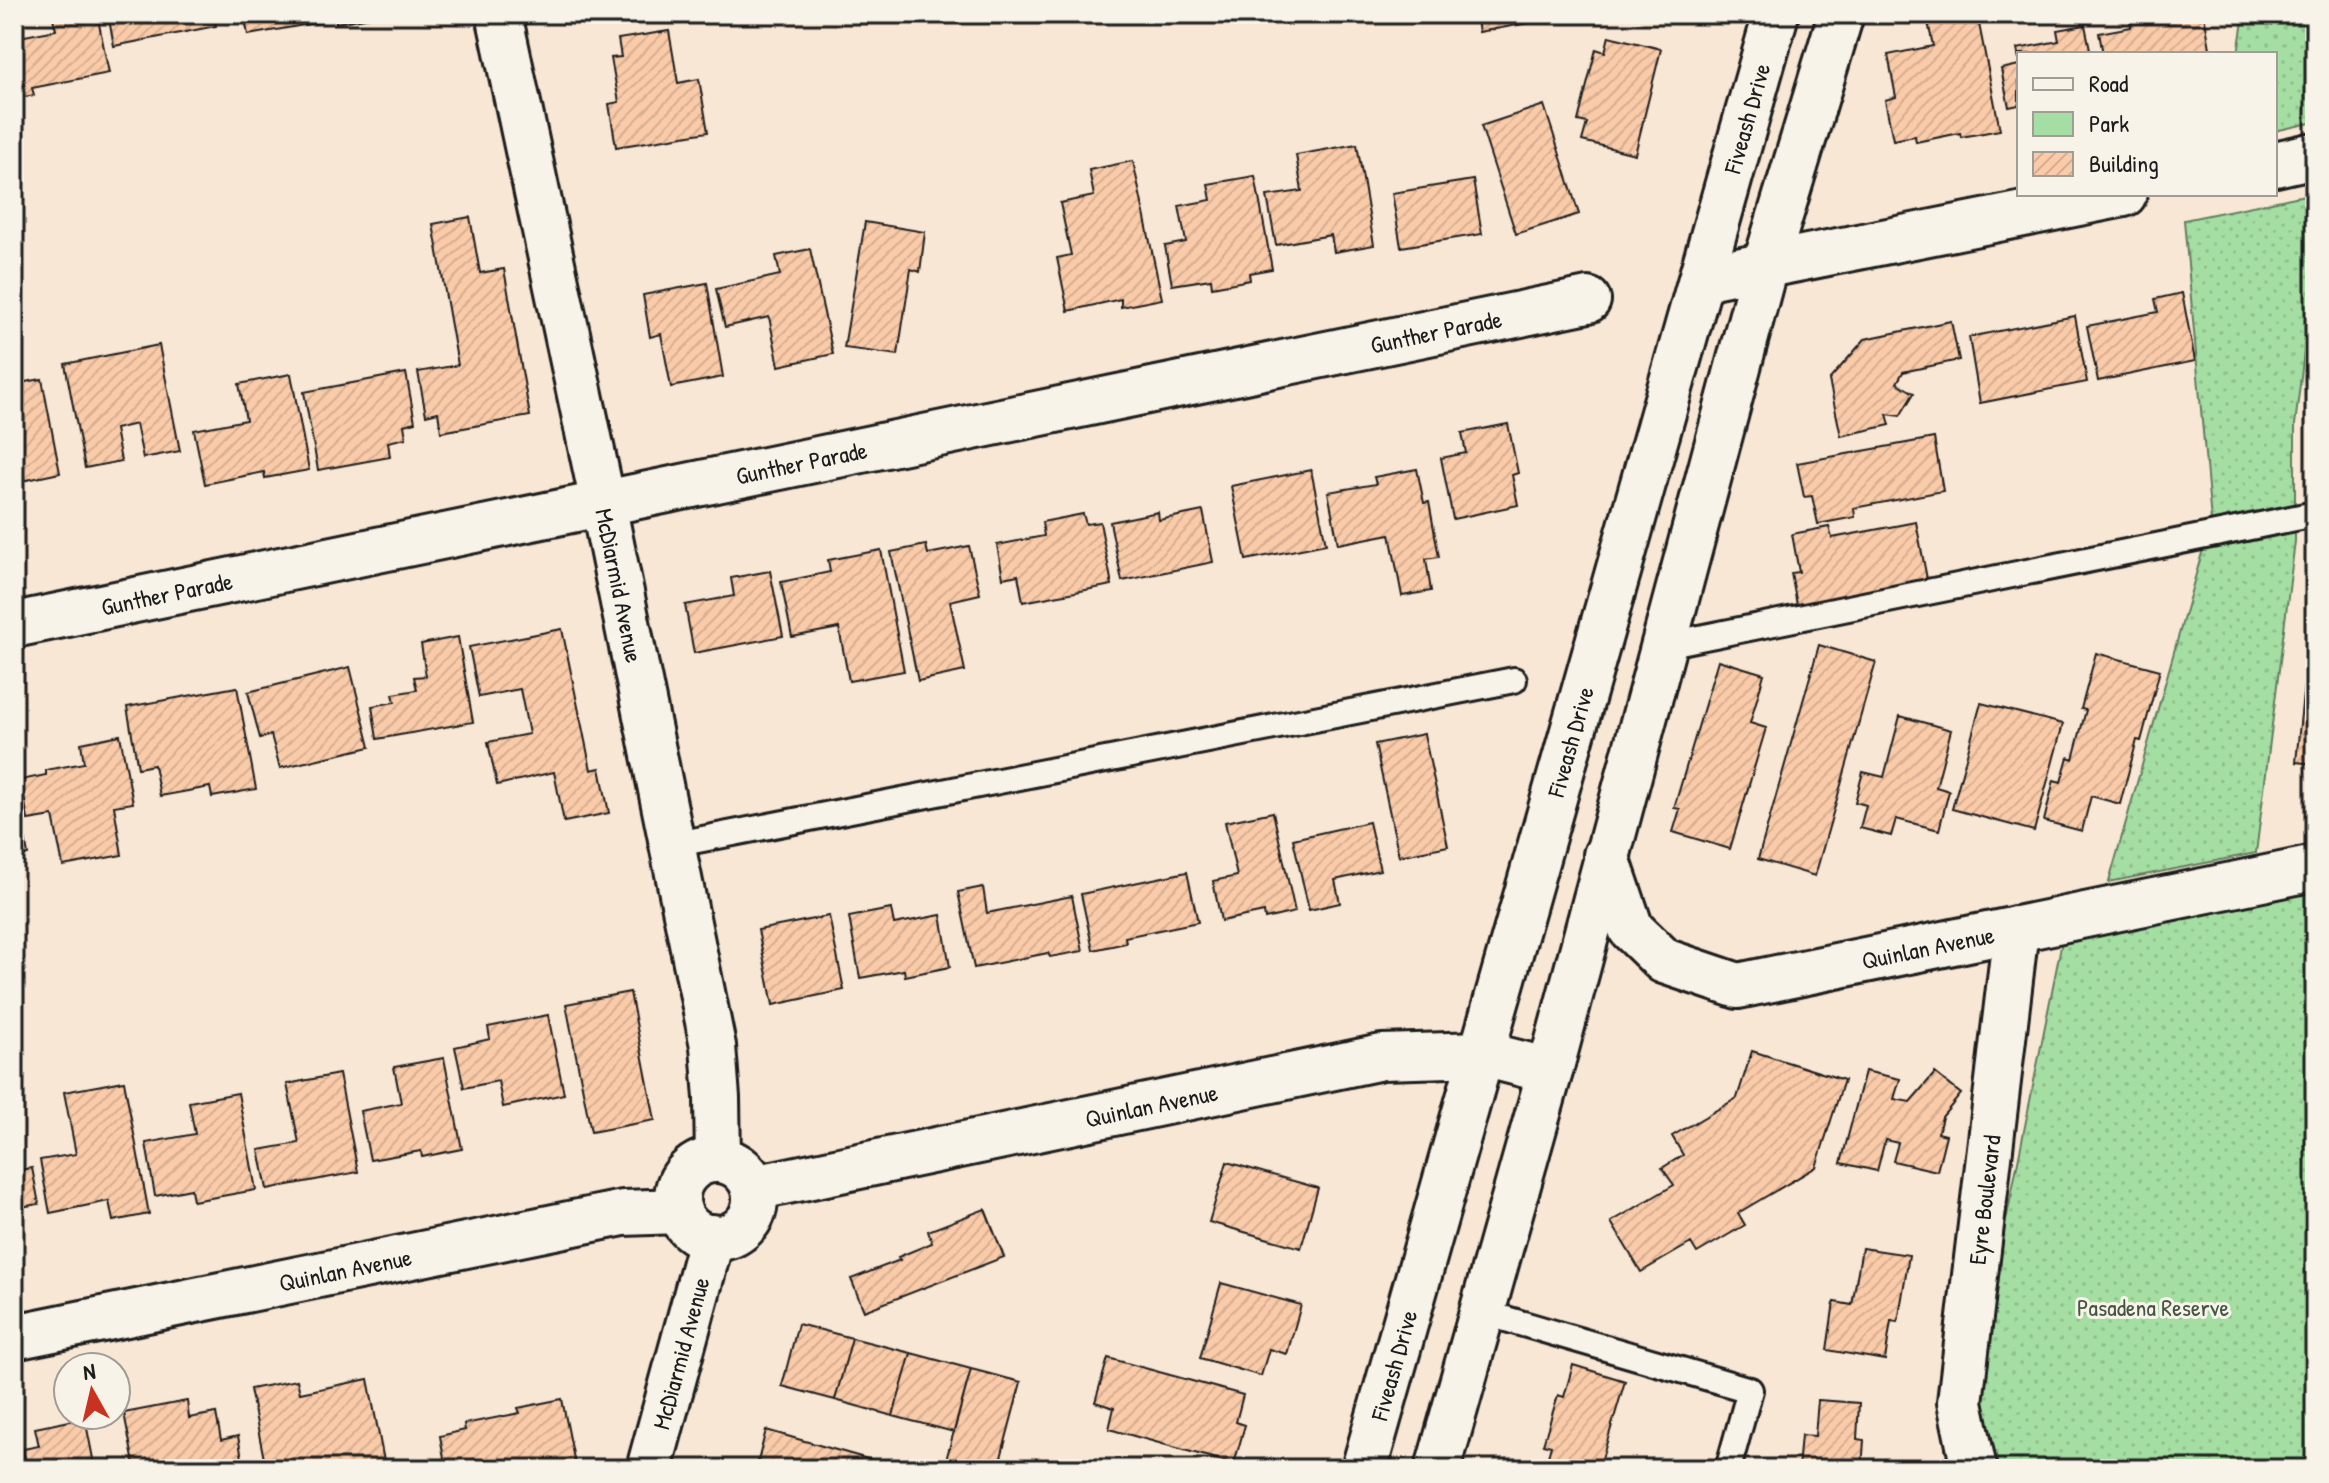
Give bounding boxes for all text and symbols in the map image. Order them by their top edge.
legend [2017,52,2277,196]
street label: Fiveash Drive [1715,59,1777,178]
text: Road [2089,67,2128,99]
text: Park [2089,107,2129,139]
text: Building [2089,147,2159,179]
street label: Gunther Parade [1368,302,1505,361]
street label: Gunther Parade [733,433,870,492]
street label: McDiarmid Avenue [588,505,651,666]
street label: Gunther Parade [98,564,236,623]
street label: Fiveash Drive [1539,682,1601,801]
street label: Quinlan Avenue [1859,918,1998,976]
street label: Quinlan Avenue [1082,1076,1221,1135]
street label: Eyre Boulevard [1960,1133,2007,1266]
street label: Quinlan Avenue [276,1240,415,1299]
street label: McDiarmid Avenue [644,1273,717,1433]
park label: Pasadena Reserve [2077,1291,2229,1323]
street label: Fiveash Drive [1362,1306,1424,1425]
north arrow [52,1351,132,1431]
text: N [81,1355,97,1387]

